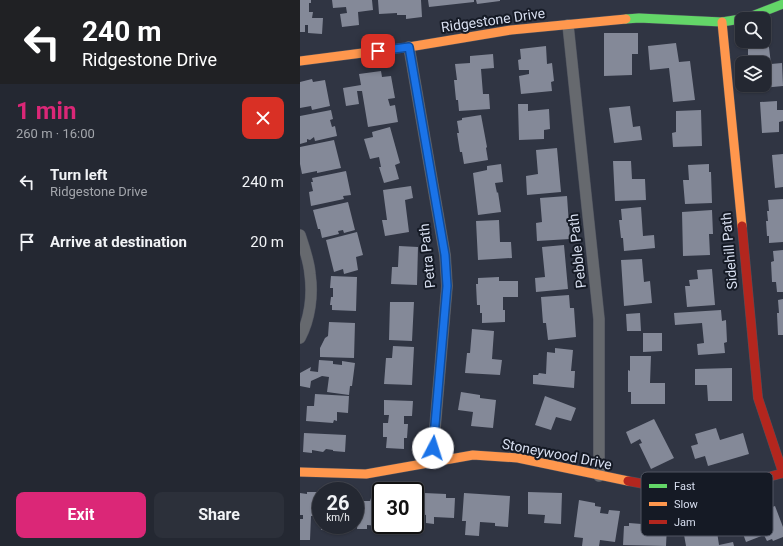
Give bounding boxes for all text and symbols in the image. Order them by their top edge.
street label: Ridgestone Drive [440,5,546,35]
map controls [735,12,771,92]
button: search [735,12,771,48]
text: 240 m [82,15,161,48]
icon: left [16,16,68,68]
pin [361,34,395,68]
icon: arrive [367,40,389,62]
text: Ridgestone Drive [82,49,217,70]
button: layers [735,56,771,92]
text: 1 min [16,97,76,125]
button: close [242,97,284,139]
text: 260 m · 16:00 [16,126,95,141]
text: Turn left [50,166,107,184]
icon: left [16,171,38,193]
text: 240 m [242,173,284,191]
text: Ridgestone Drive [50,184,147,199]
street label: Sidehill Path [718,212,740,290]
street label: Pebble Path [565,213,589,289]
street label: Petra Path [416,223,438,289]
icon: arrive [16,231,38,253]
text: Arrive at destination [50,233,187,251]
text: 20 m [250,233,284,251]
position arrow [412,427,454,469]
street label: Stoneywood Drive [501,435,613,473]
legend [641,472,773,536]
text: Fast [674,480,696,493]
speed limit sign: 30 [372,482,424,534]
text: 26 [327,491,349,515]
button: Exit [16,492,146,538]
button: Share [154,492,284,538]
text: Slow [674,498,698,511]
text: km/h [326,512,350,523]
text: Jam [674,516,696,529]

